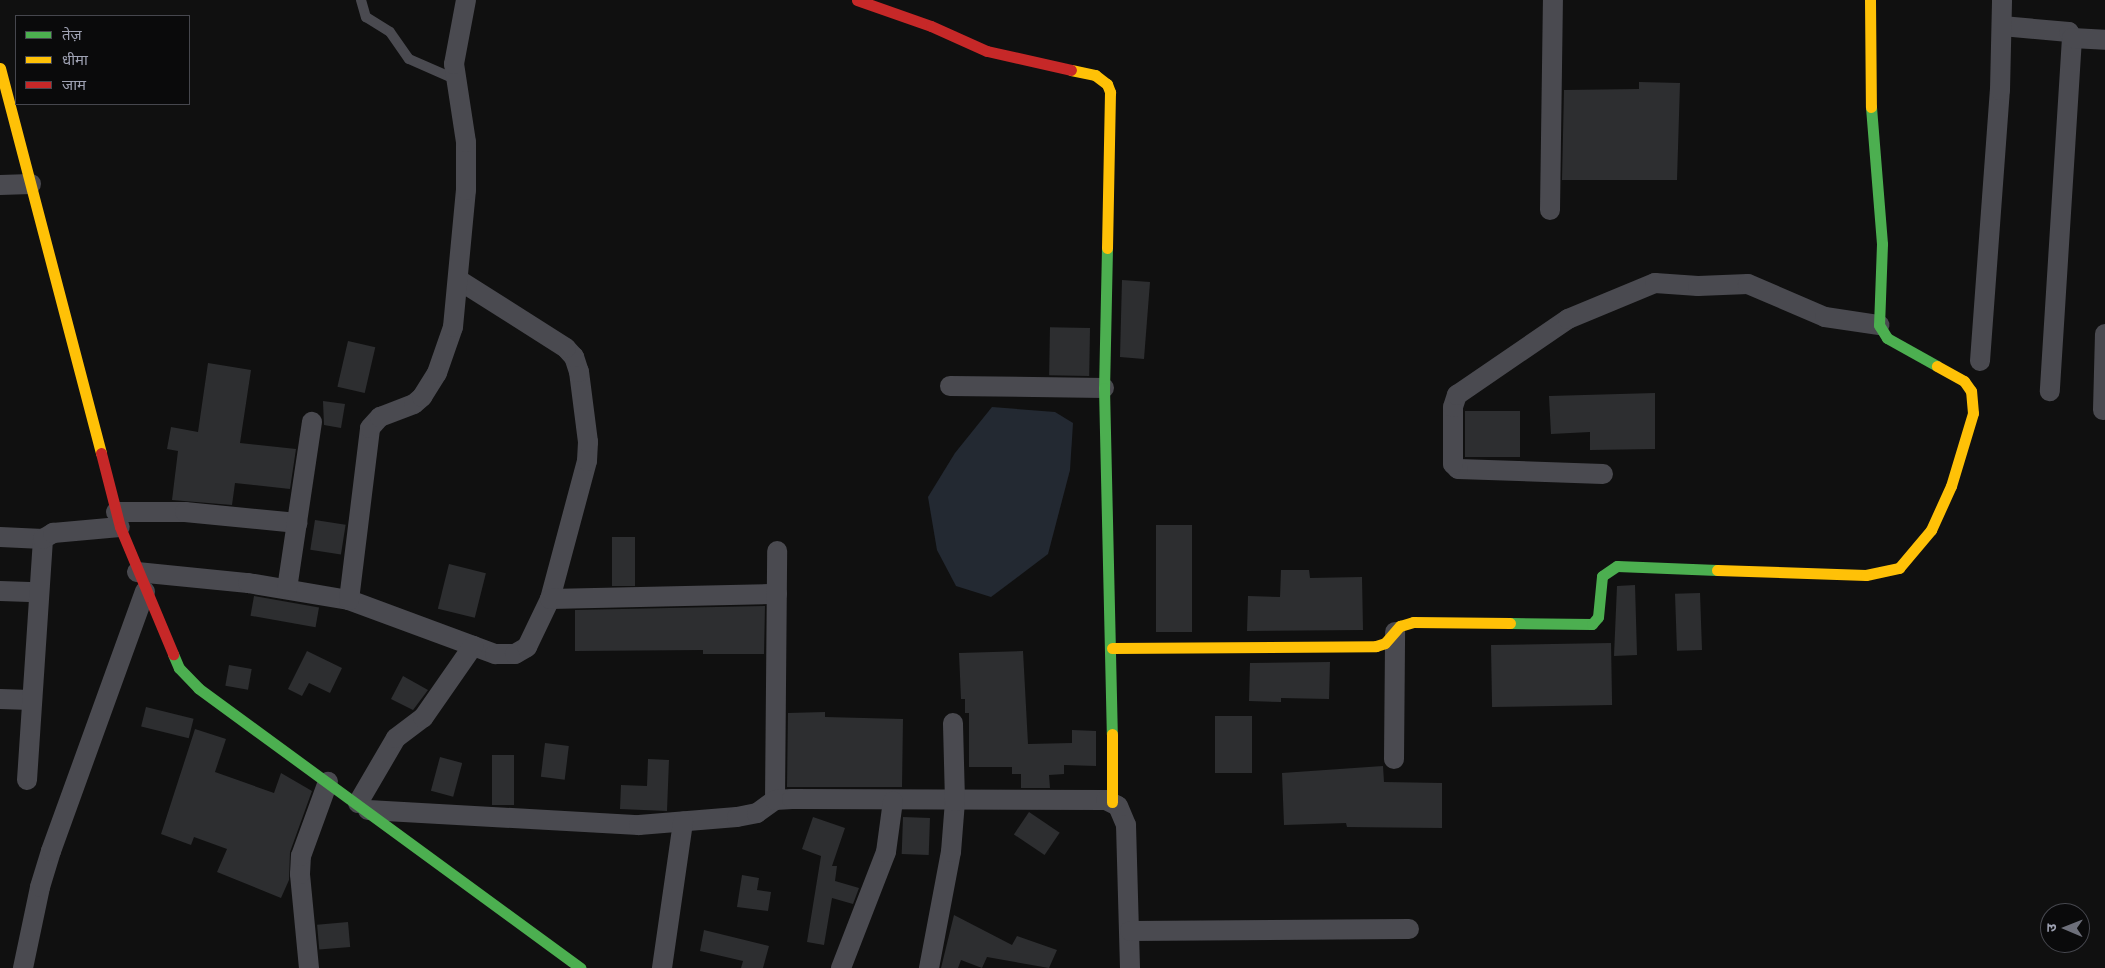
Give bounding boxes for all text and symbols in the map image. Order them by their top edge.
legend [15,15,190,105]
text: तेज़ [62,24,82,46]
text: धीमा [62,49,88,71]
text: जाम [62,74,86,96]
north arrow [2040,903,2090,953]
text: उ [2041,923,2061,932]

